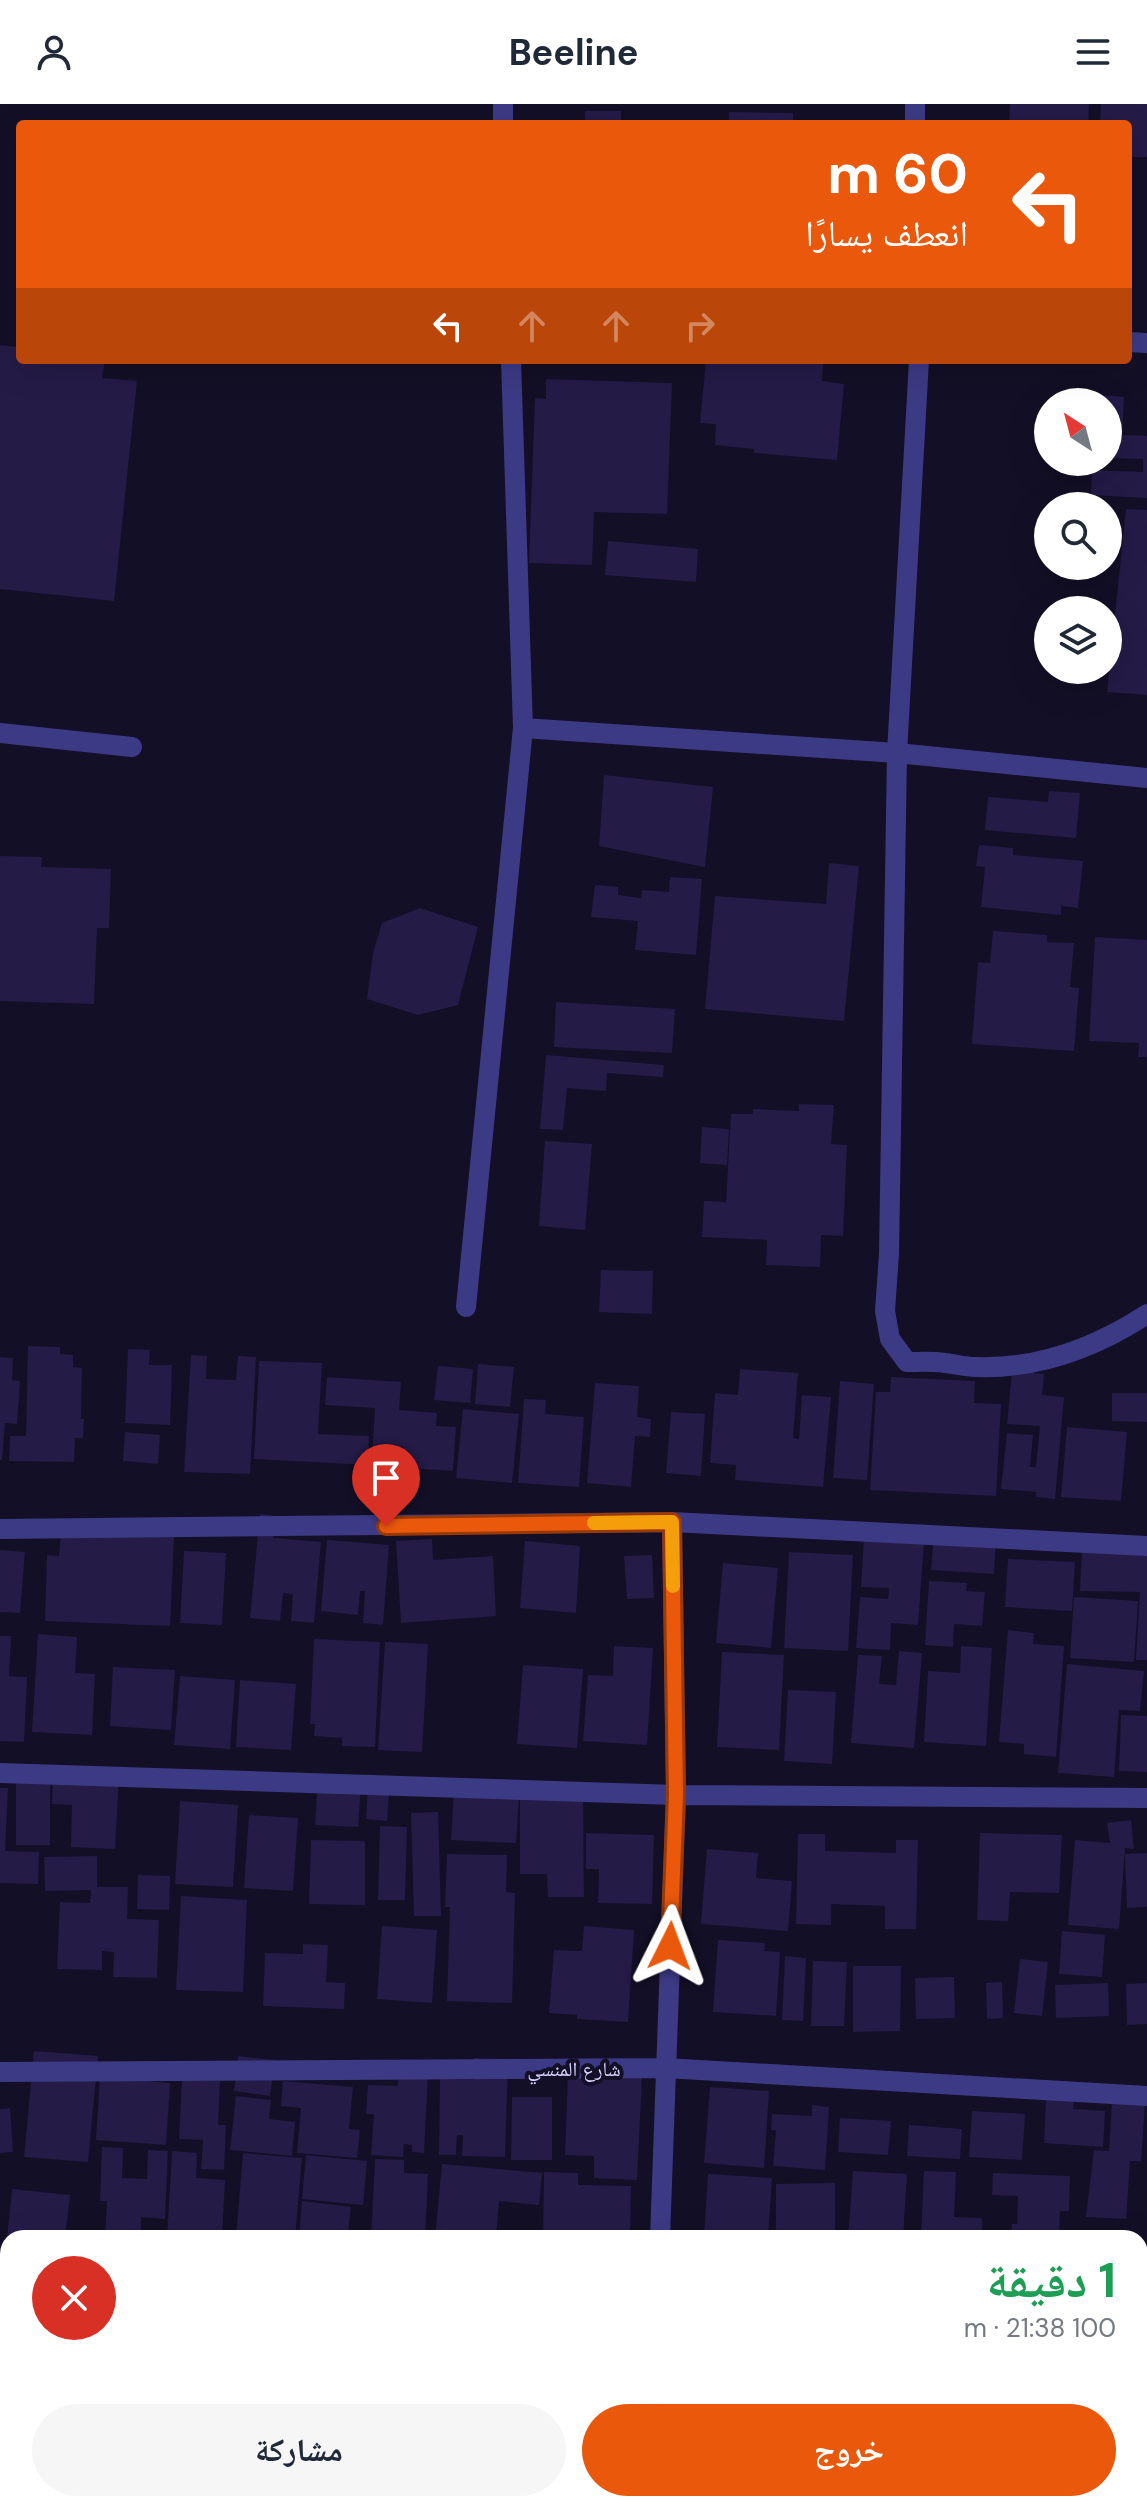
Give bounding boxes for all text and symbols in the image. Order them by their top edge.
text: Beeline [509,29,638,76]
icon: person [32,30,76,74]
icon: menu [1071,30,1115,74]
text: 60 m [827,137,968,210]
icon: left [996,152,1100,256]
text: انعطف يسارًا [805,210,968,257]
icon: left [426,304,470,348]
icon: ahead [510,304,554,348]
icon: ahead [594,304,638,348]
icon: right [678,304,722,348]
north arrow [1034,388,1122,476]
map controls [1034,388,1122,684]
button: search [1034,492,1122,580]
button: layers [1034,596,1122,684]
pin [352,1444,420,1526]
icon: arrive [364,1456,408,1500]
position arrow [628,1904,712,1988]
street label: شارع المنسي [527,2056,621,2085]
text: 1 دقيقة [986,2249,1116,2312]
button: close [32,2256,116,2340]
text: 100 m · 21:38 [964,2311,1116,2345]
button: مشاركة [32,2404,566,2496]
button: خروج [582,2404,1116,2496]

